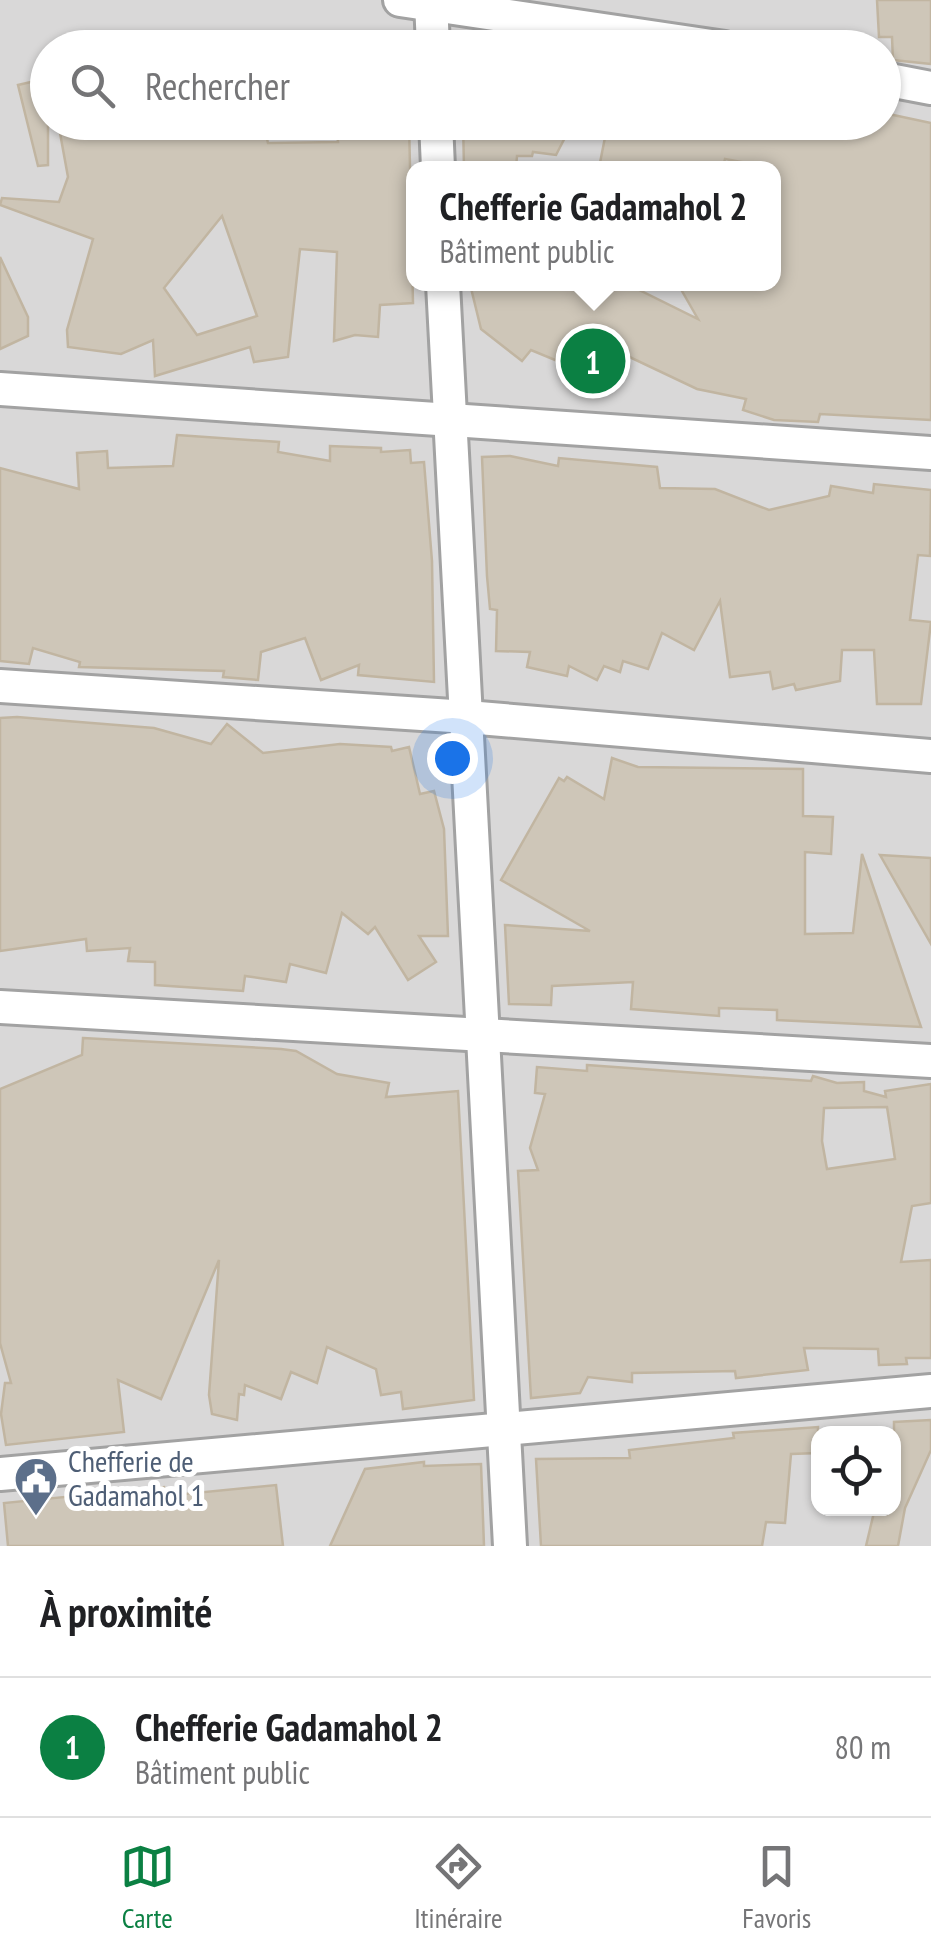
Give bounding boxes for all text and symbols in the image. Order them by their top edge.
search box [30,30,901,140]
icon: search [65,58,120,113]
text: Rechercher [145,61,290,110]
popup [406,161,781,291]
text: Chefferie Gadamahol 2 [440,181,747,230]
text: Bâtiment public [440,230,614,272]
pin: 1 [560,324,626,398]
your location [427,733,478,784]
map controls [811,1426,901,1516]
button: locate [811,1426,901,1516]
place label: Chefferie de Gadamahol 1 [68,1441,204,1514]
public building icon: Chefferie de Gadamahol 1 [13,1456,59,1517]
text: À proximité [40,1584,212,1639]
text: Chefferie Gadamahol 2 [135,1702,443,1751]
text: 1 [65,1726,80,1768]
text: 80 m [835,1726,891,1768]
text: Bâtiment public [135,1751,310,1793]
tab: Carte [120,1839,175,1936]
tab: Itinéraire [414,1839,503,1936]
tab: Favoris [742,1839,811,1936]

